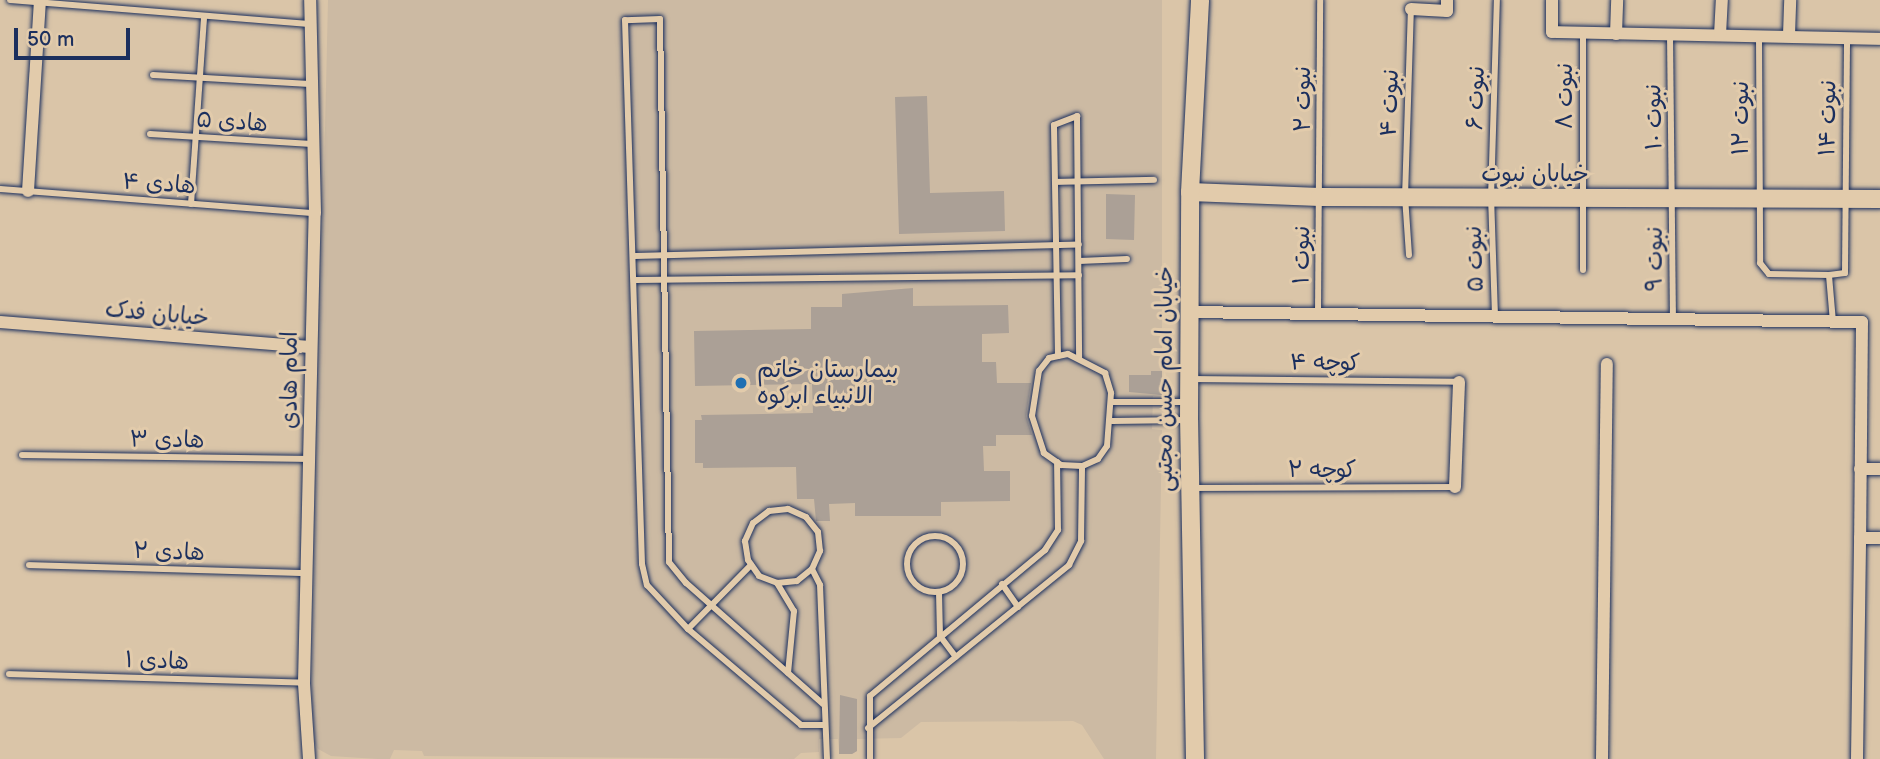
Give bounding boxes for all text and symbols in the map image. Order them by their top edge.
scale bar [18,14,133,58]
text: 50 m [27,27,74,52]
street label: نبوت ۸ [1551,63,1579,129]
street label: نبوت ۶ [1461,65,1491,131]
street label: نبوت ۲ [1289,66,1317,132]
street label: نبوت ۴ [1375,69,1405,137]
street label: نبوت ۱۴ [1814,80,1842,156]
street label: نبوت ۱۲ [1727,81,1755,155]
street label: نبوت ۱۰ [1640,84,1668,150]
street label: هادی ۵ [195,106,269,138]
street label: خیابان نبوت [1481,160,1589,188]
street label: هادی ۴ [122,168,196,200]
street label: نبوت ۱ [1288,225,1316,285]
street label: نبوت ۵ [1460,225,1490,293]
street label: نبوت ۹ [1641,227,1669,291]
street label: خیابان امام حسن مجتبی [1151,266,1179,492]
street label: خیابان فدک [104,296,210,332]
street label: امام هادی [276,331,304,429]
street label: کوچه ۴ [1290,349,1360,377]
place label: بیمارستان خاتم الانبیاء ابرکوه [757,356,899,410]
marker: بیمارستان خاتم الانبیاء ابرکوه [731,373,751,393]
street label: هادی ۳ [129,426,205,454]
street label: کوچه ۲ [1288,456,1356,484]
street label: هادی ۲ [133,537,205,567]
street label: هادی ۱ [124,646,190,676]

